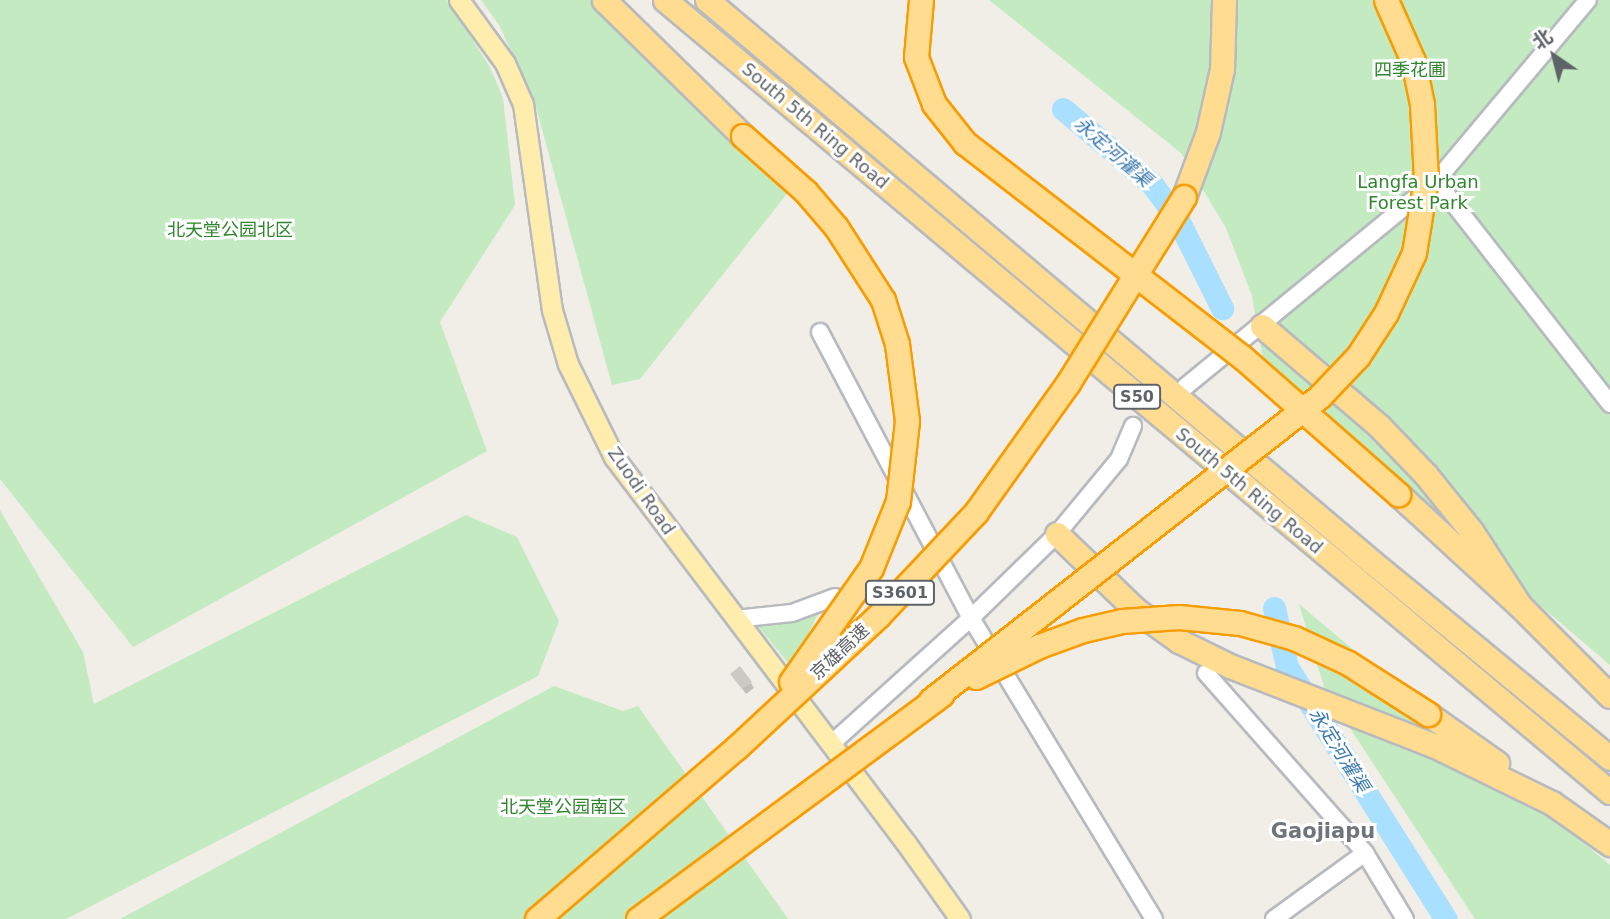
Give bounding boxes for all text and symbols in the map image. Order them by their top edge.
north arrow [1519,21,1589,91]
text: 北 [1528,24,1556,53]
street label: South 5th Ring Road [737,58,893,194]
park label: 四季花圃 [1374,59,1446,81]
water label: 永定河灌渠 [1070,112,1156,192]
park label: Langfa Urban Forest Park [1357,172,1479,214]
park label: 北天堂公园北区 [167,219,293,241]
road number: S50 [1112,384,1162,410]
street label: South 5th Ring Road [1171,423,1327,559]
street label: Zuodi Road [603,443,679,539]
road number: S3601 [863,580,937,606]
street label: 京雄高速 [806,620,874,684]
water label: 永定河灌渠 [1304,704,1374,796]
park label: 北天堂公园南区 [500,796,626,818]
district label: Gaojiapu [1271,818,1375,844]

